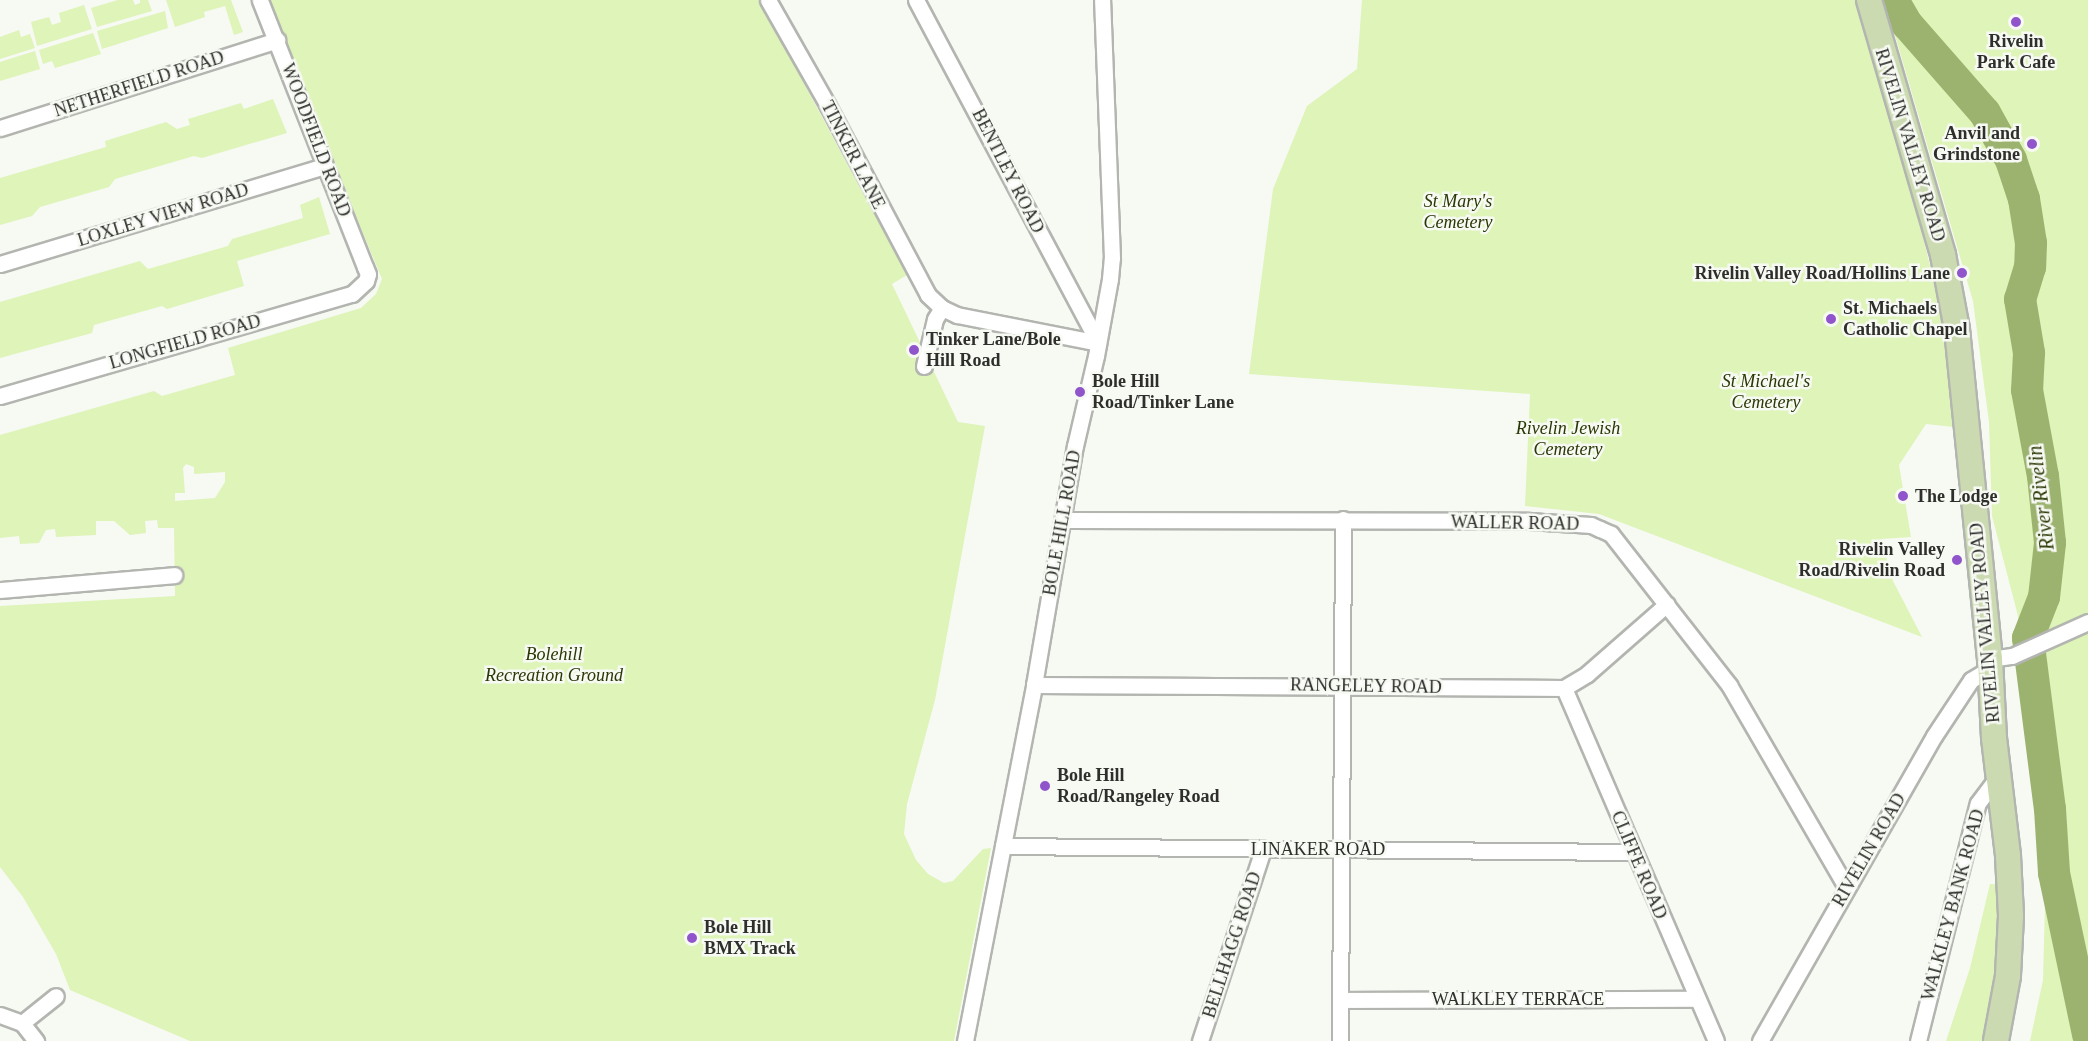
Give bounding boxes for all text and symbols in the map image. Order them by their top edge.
marker: Rivelin Park Cafe [2009,15,2023,29]
place label: Rivelin Park Cafe [1977,31,2055,74]
street label: RIVELIN VALLEY ROAD [1870,45,1950,245]
street label: NETHERFIELD ROAD [51,46,227,122]
street label: WOODFIELD ROAD [277,60,355,220]
street label: TINKER LANE [816,97,890,213]
street label: BENTLEY ROAD [967,105,1049,237]
place label: Anvil and Grindstone [1933,123,2020,166]
marker: Anvil and Grindstone [2025,137,2039,151]
street label: LOXLEY VIEW ROAD [74,179,252,251]
park label: St Mary's Cemetery [1424,191,1492,234]
place label: Rivelin Valley Road/Hollins Lane [1694,262,1950,284]
marker: Rivelin Valley Road/Hollins Lane [1955,266,1969,280]
place label: St. Michaels Catholic Chapel [1843,298,1968,340]
street label: LONGFIELD ROAD [107,310,263,374]
marker: St. Michaels Catholic Chapel [1824,312,1838,326]
place label: Tinker Lane/Bole Hill Road [926,329,1061,372]
marker: Tinker Lane/Bole Hill Road [907,343,921,357]
place label: Bole Hill Road/Tinker Lane [1092,371,1234,413]
park label: St Michael's Cemetery [1722,371,1810,413]
marker: Bole Hill Road/Tinker Lane [1073,385,1087,399]
park label: Rivelin Jewish Cemetery [1516,418,1620,460]
water label: River Rivelin [2023,444,2059,552]
street label: BOLE HILL ROAD [1039,448,1085,598]
place label: The Lodge [1915,485,1998,507]
marker: The Lodge [1896,489,1910,503]
street label: WALLER ROAD [1451,511,1579,535]
street label: RIVELIN VALLEY ROAD [1965,522,2005,724]
place label: Rivelin Valley Road/Rivelin Road [1798,539,1945,582]
marker: Rivelin Valley Road/Rivelin Road [1950,553,1964,567]
park label: Bolehill Recreation Ground [485,644,623,686]
street label: RANGELEY ROAD [1290,674,1442,698]
place label: Bole Hill Road/Rangeley Road [1057,765,1220,808]
marker: Bole Hill Road/Rangeley Road [1038,779,1052,793]
street label: RIVELIN ROAD [1828,789,1910,911]
street label: WALKLEY BANK ROAD [1917,807,1989,1003]
street label: CLIFFE ROAD [1606,808,1672,922]
street label: LINAKER ROAD [1251,838,1385,860]
street label: BELLHAGG ROAD [1198,869,1266,1021]
place label: Bole Hill BMX Track [704,917,796,960]
marker: Bole Hill BMX Track [685,931,699,945]
street label: WALKLEY TERRACE [1431,988,1605,1010]

